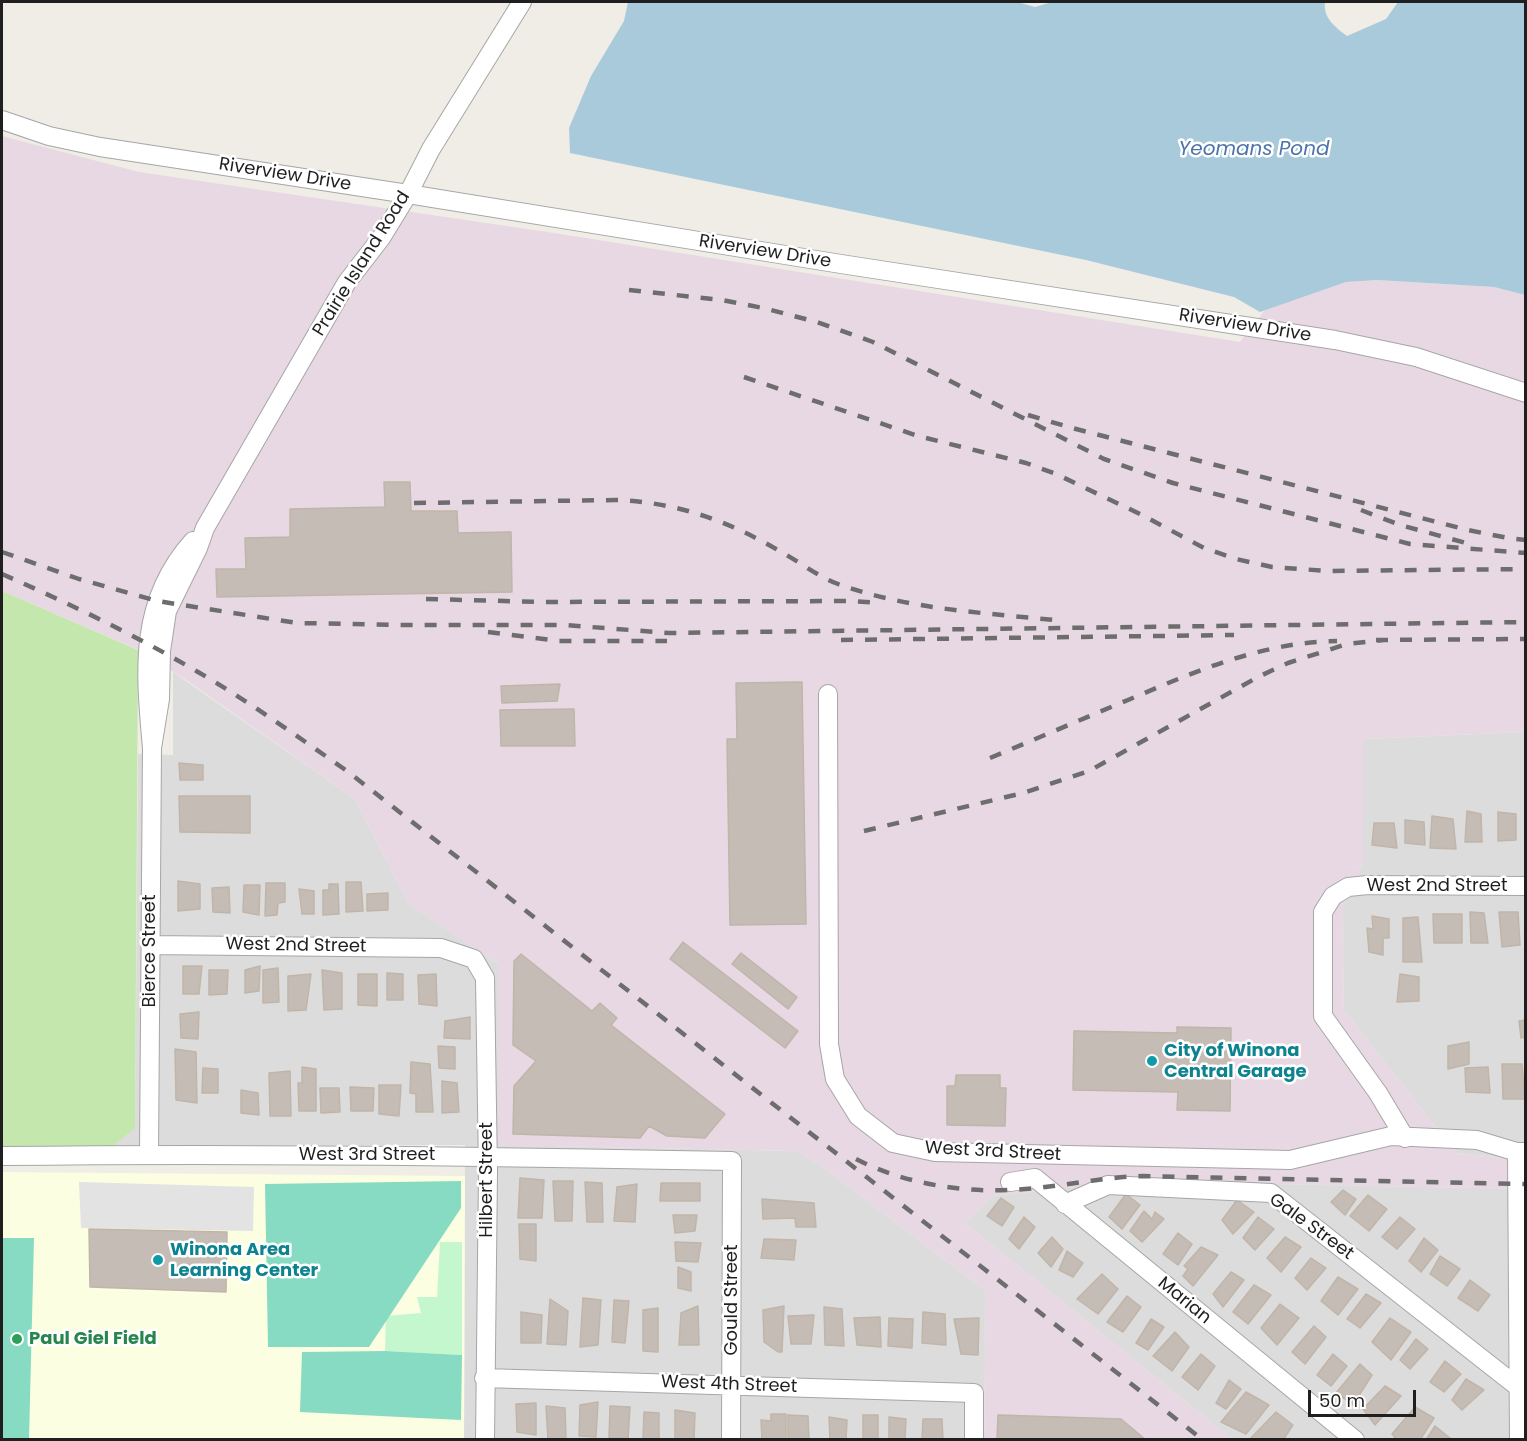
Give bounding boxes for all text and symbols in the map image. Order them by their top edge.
water label: Yeomans Pond [1179,138,1329,162]
street label: Riverview Drive [217,154,353,196]
street label: Prairie Island Road [309,188,415,340]
street label: Riverview Drive [697,231,833,273]
street label: Riverview Drive [1177,305,1313,347]
street label: West 2nd Street [1366,875,1508,897]
street label: Bierce Street [139,895,161,1007]
street label: West 2nd Street [225,934,367,958]
place label: City of Winona Central Garage [1164,1040,1306,1082]
marker: City of Winona Central Garage [1145,1054,1159,1068]
street label: Hilbert Street [476,1122,498,1238]
street label: West 3rd Street [924,1138,1062,1166]
street label: West 3rd Street [299,1144,435,1166]
street label: Gale Street [1264,1189,1358,1265]
place label: Winona Area Learning Center [170,1239,318,1282]
street label: Gould Street [721,1244,743,1356]
marker: Winona Area Learning Center [151,1253,165,1267]
street label: Marian [1153,1273,1215,1329]
place label: Paul Giel Field [29,1328,157,1350]
marker: Paul Giel Field [10,1332,24,1346]
street label: West 4th Street [660,1372,798,1398]
scale bar [1311,1378,1419,1416]
text: 50 m [1319,1388,1365,1413]

